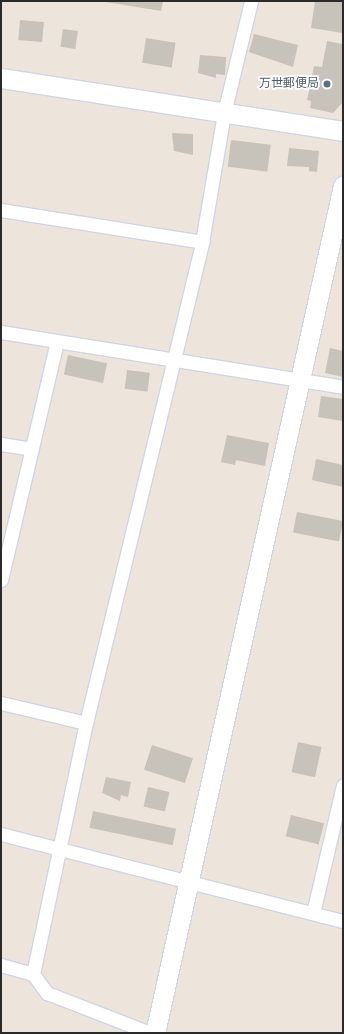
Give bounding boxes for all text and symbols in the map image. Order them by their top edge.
place label: 万世郵便局 [259,77,319,91]
marker: 万世郵便局 [322,79,332,89]

